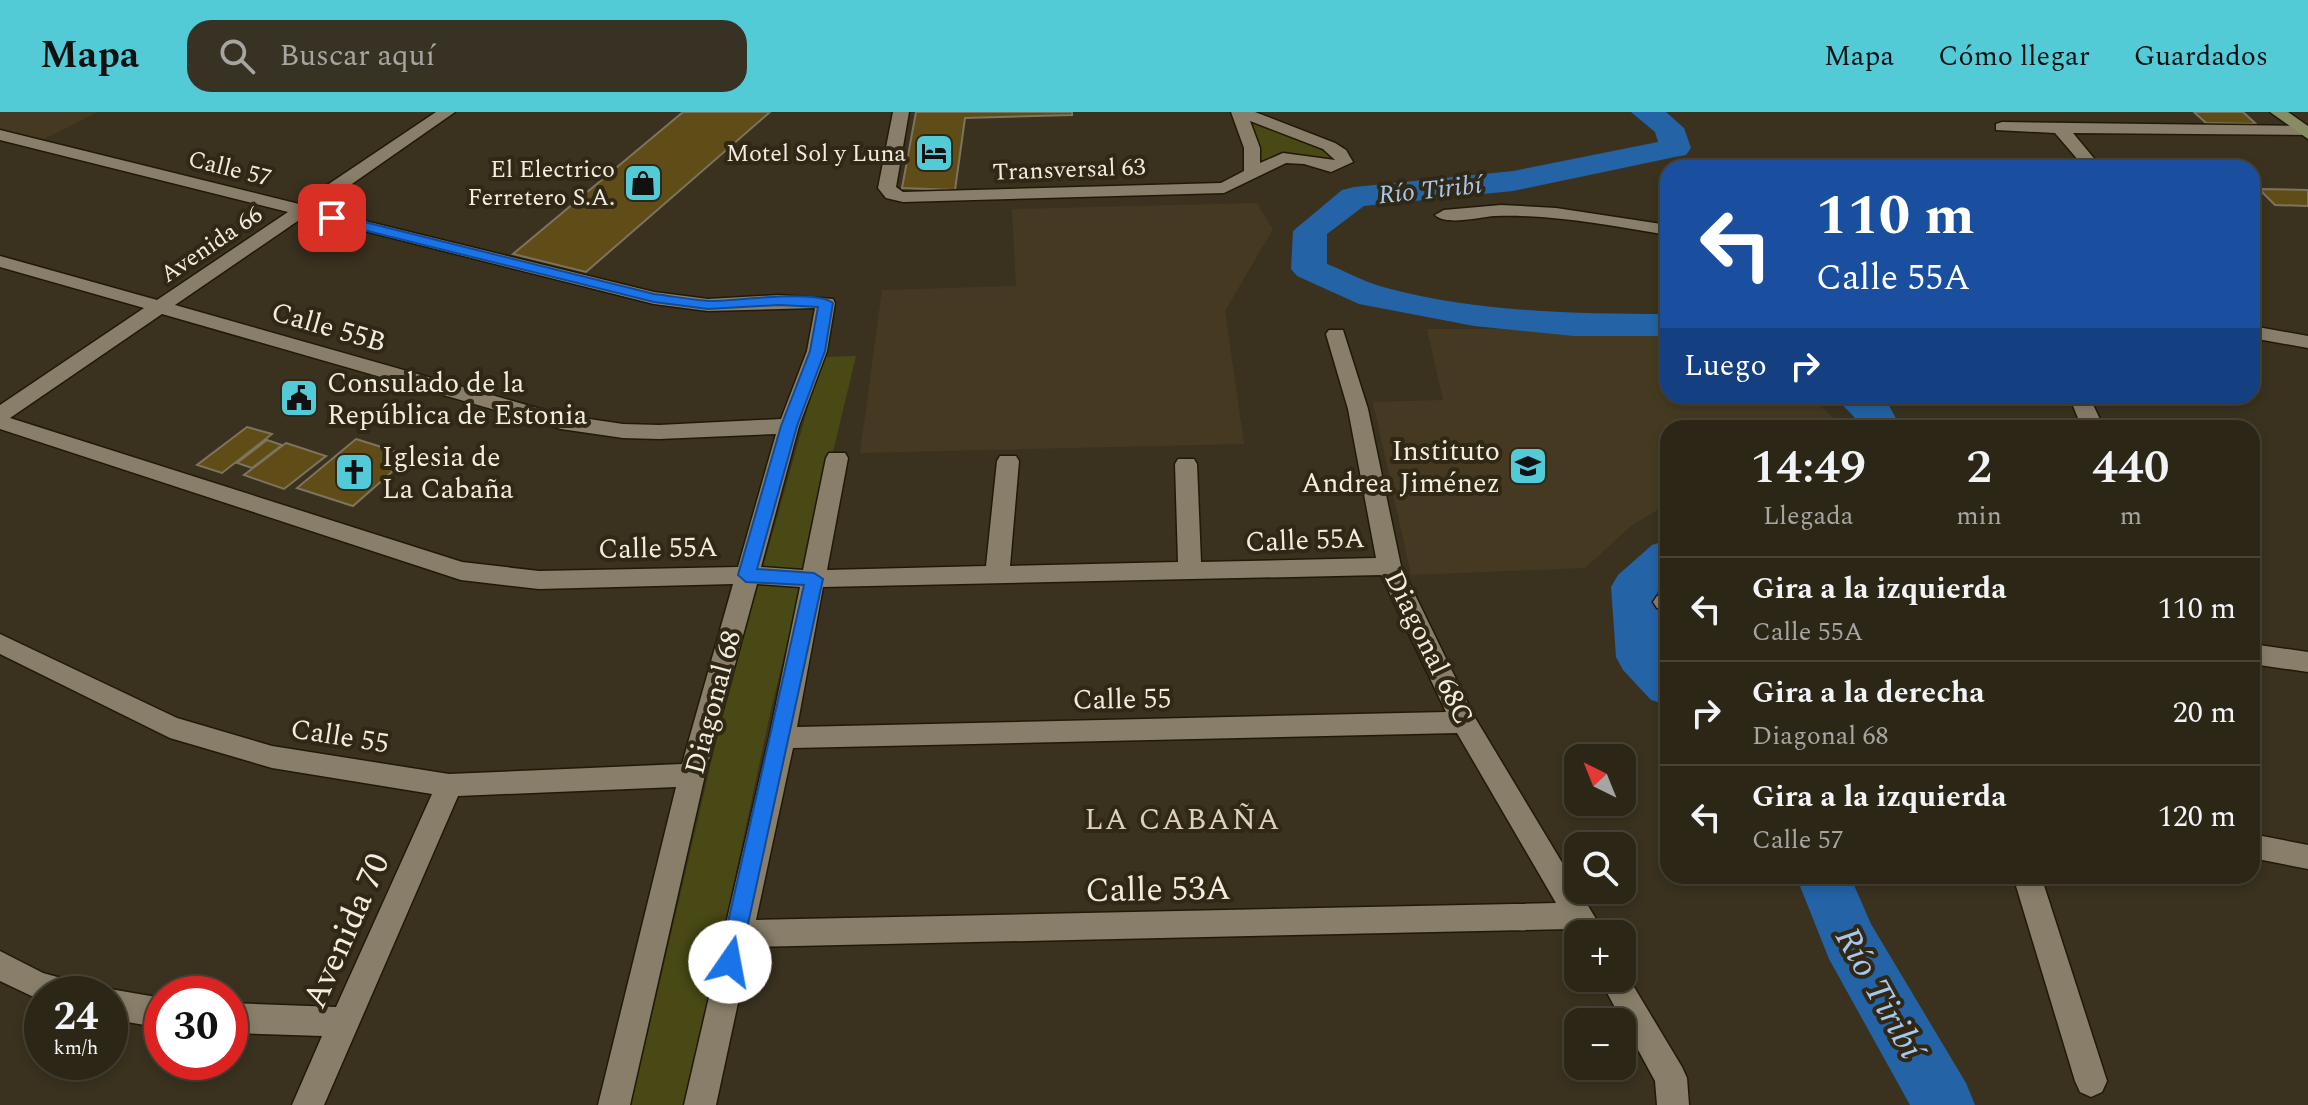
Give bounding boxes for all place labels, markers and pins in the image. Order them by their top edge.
hotel icon: Motel Sol y Luna [913,132,955,174]
place label: Motel Sol y Luna [726,136,906,172]
place label: El Electrico Ferretero S.A. [468,152,615,216]
shop icon: El Electrico Ferretero S.A. [622,162,664,204]
pin [298,184,366,252]
place label: Consulado de la República de Estonia [327,362,588,437]
public building icon: Consulado de la República de Estonia [278,377,320,419]
place label: Instituto Andrea Jiménez [1301,430,1500,505]
place label: Iglesia de La Cabaña [382,436,514,511]
school or university icon: Instituto Andrea Jiménez [1507,445,1549,487]
church icon: Iglesia de La Cabaña [333,451,375,493]

